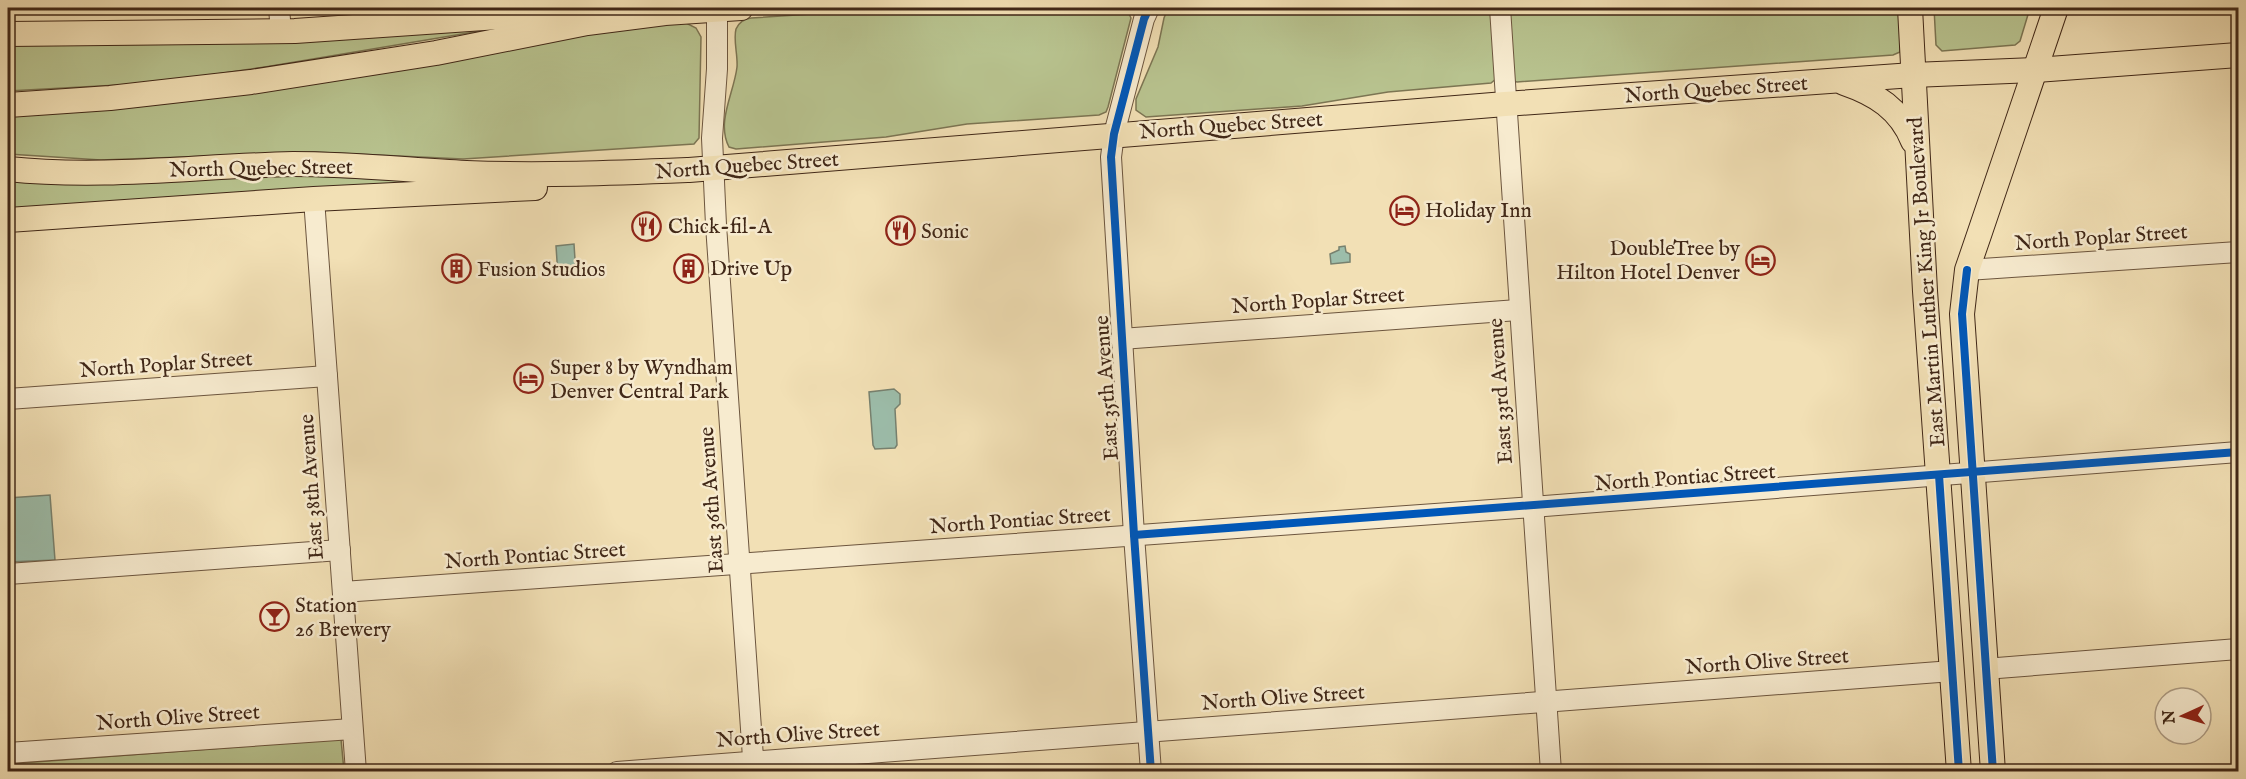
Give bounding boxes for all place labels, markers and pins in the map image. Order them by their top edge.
hotel icon: Holiday Inn [1388,194,1420,226]
place label: Holiday Inn [1425,198,1532,225]
restaurant icon: Chick-fil-A [631,210,663,242]
place label: Chick-fil-A [668,214,772,241]
restaurant icon: Sonic [884,215,916,247]
place label: Sonic [921,219,969,246]
place label: DoubleTree by Hilton Hotel Denver [1556,236,1741,287]
hotel icon: DoubleTree by Hilton Hotel Denver [1745,244,1777,276]
building icon: Drive Up [673,252,705,284]
building icon: Fusion Studios [440,253,472,285]
place label: Drive Up [710,256,792,283]
place label: Fusion Studios [477,257,605,284]
place label: Super 8 by Wyndham Denver Central Park [550,355,733,406]
hotel icon: Super 8 by Wyndham Denver Central Park [513,363,545,395]
place label: Station 26 Brewery [295,593,392,644]
bar icon: Station 26 Brewery [258,601,290,633]

